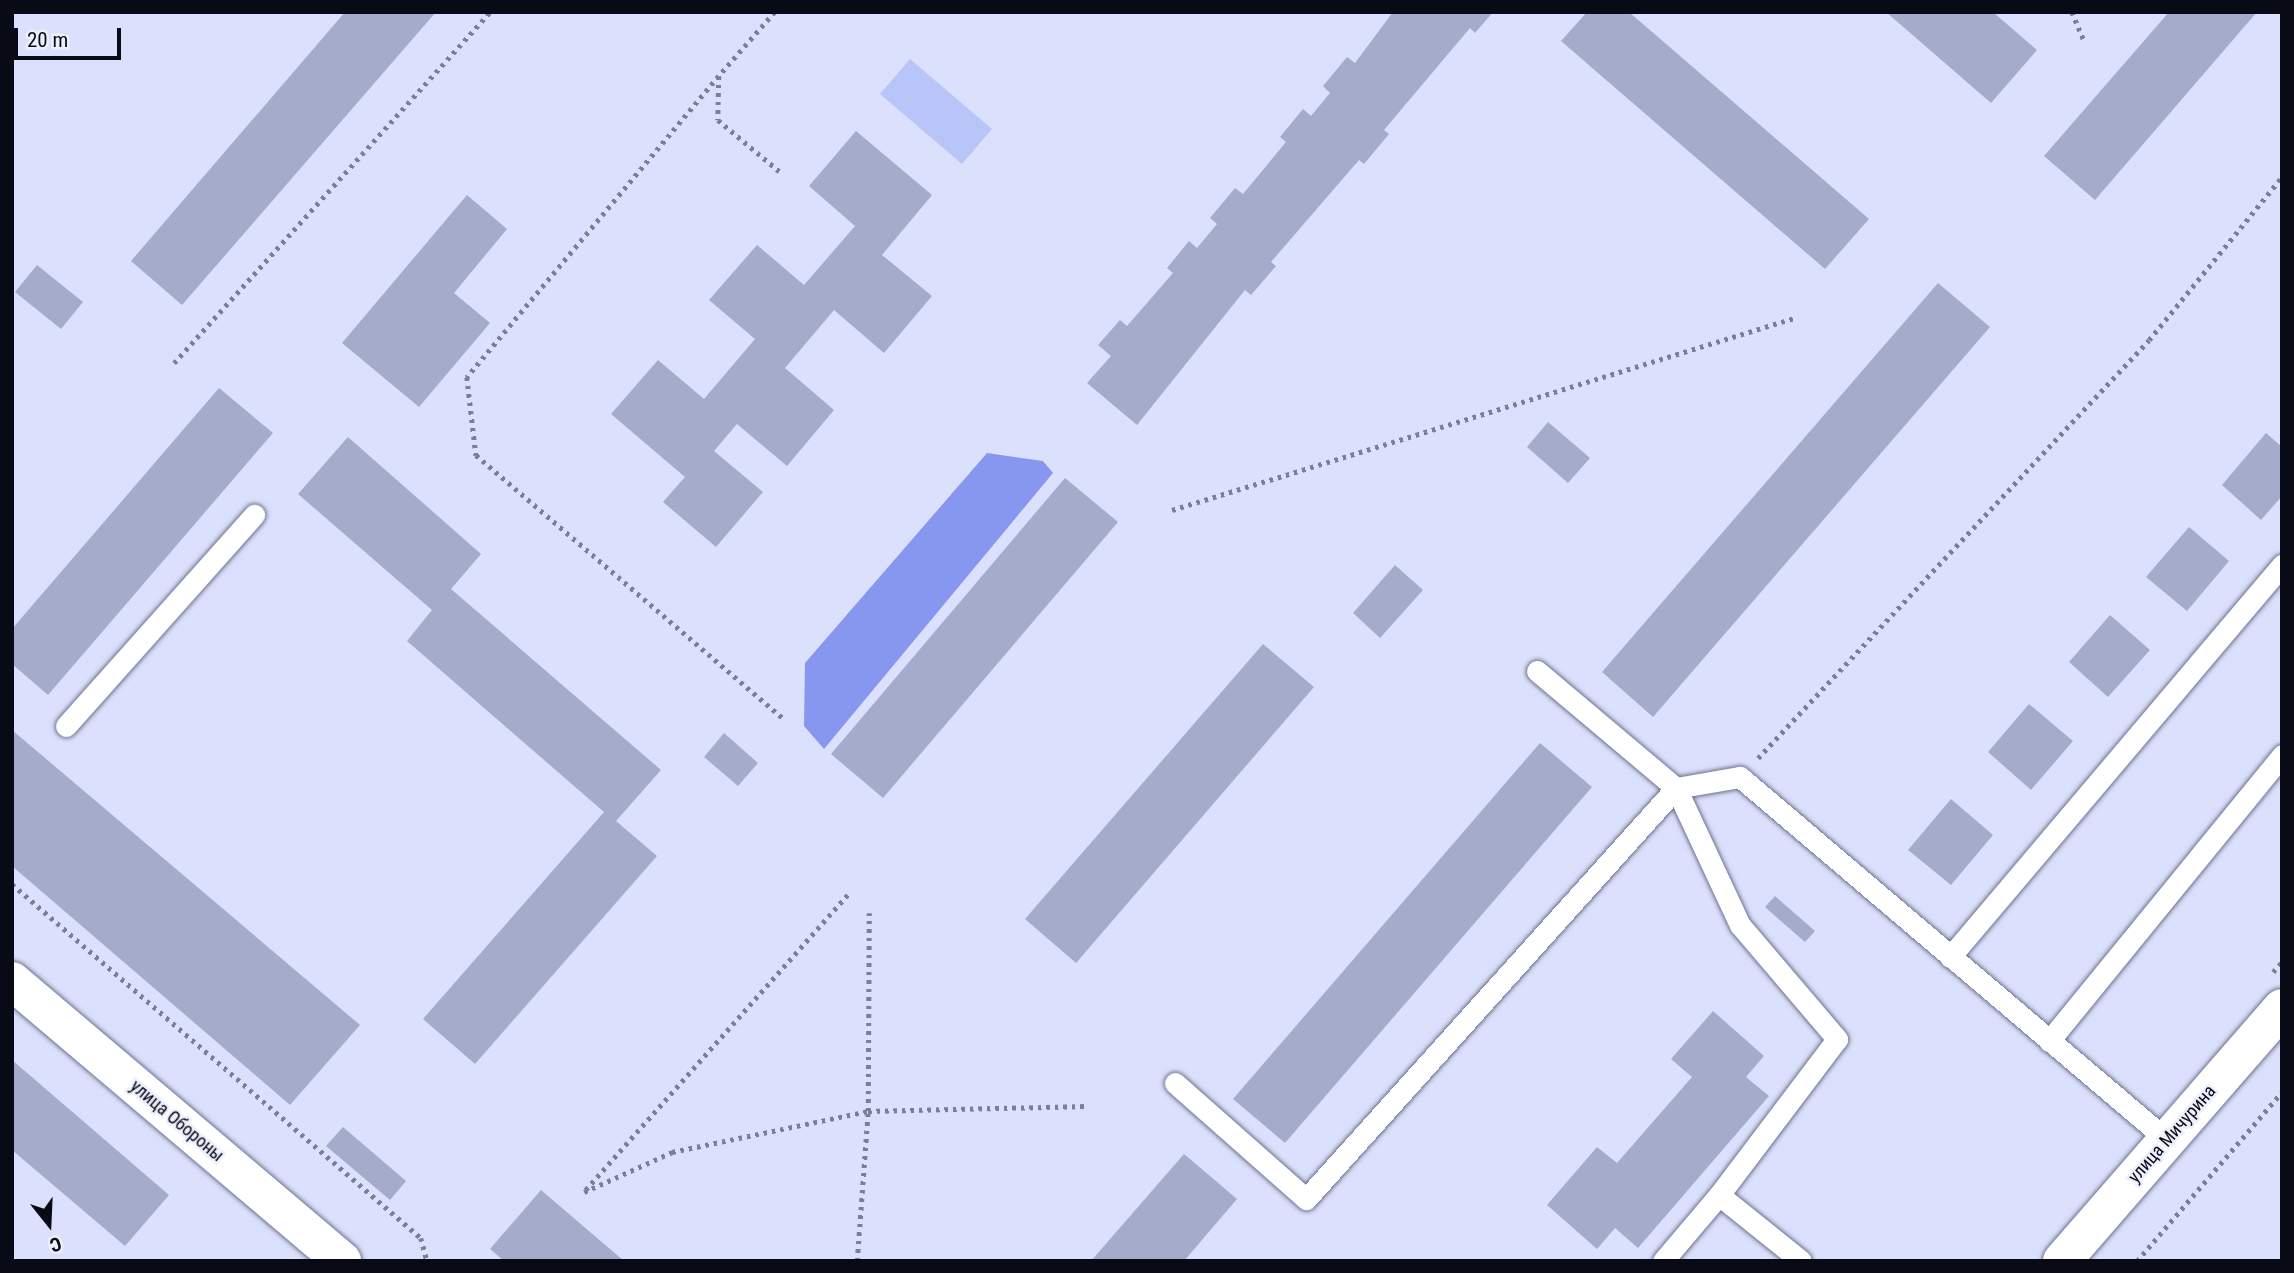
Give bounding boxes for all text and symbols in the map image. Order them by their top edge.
scale bar [18,14,124,58]
text: 20 m [27,28,68,52]
street label: улица Обороны [126,1076,228,1166]
street label: улица Мичурина [2124,1081,2220,1187]
north arrow [14,1189,84,1259]
text: С [47,1232,64,1257]

